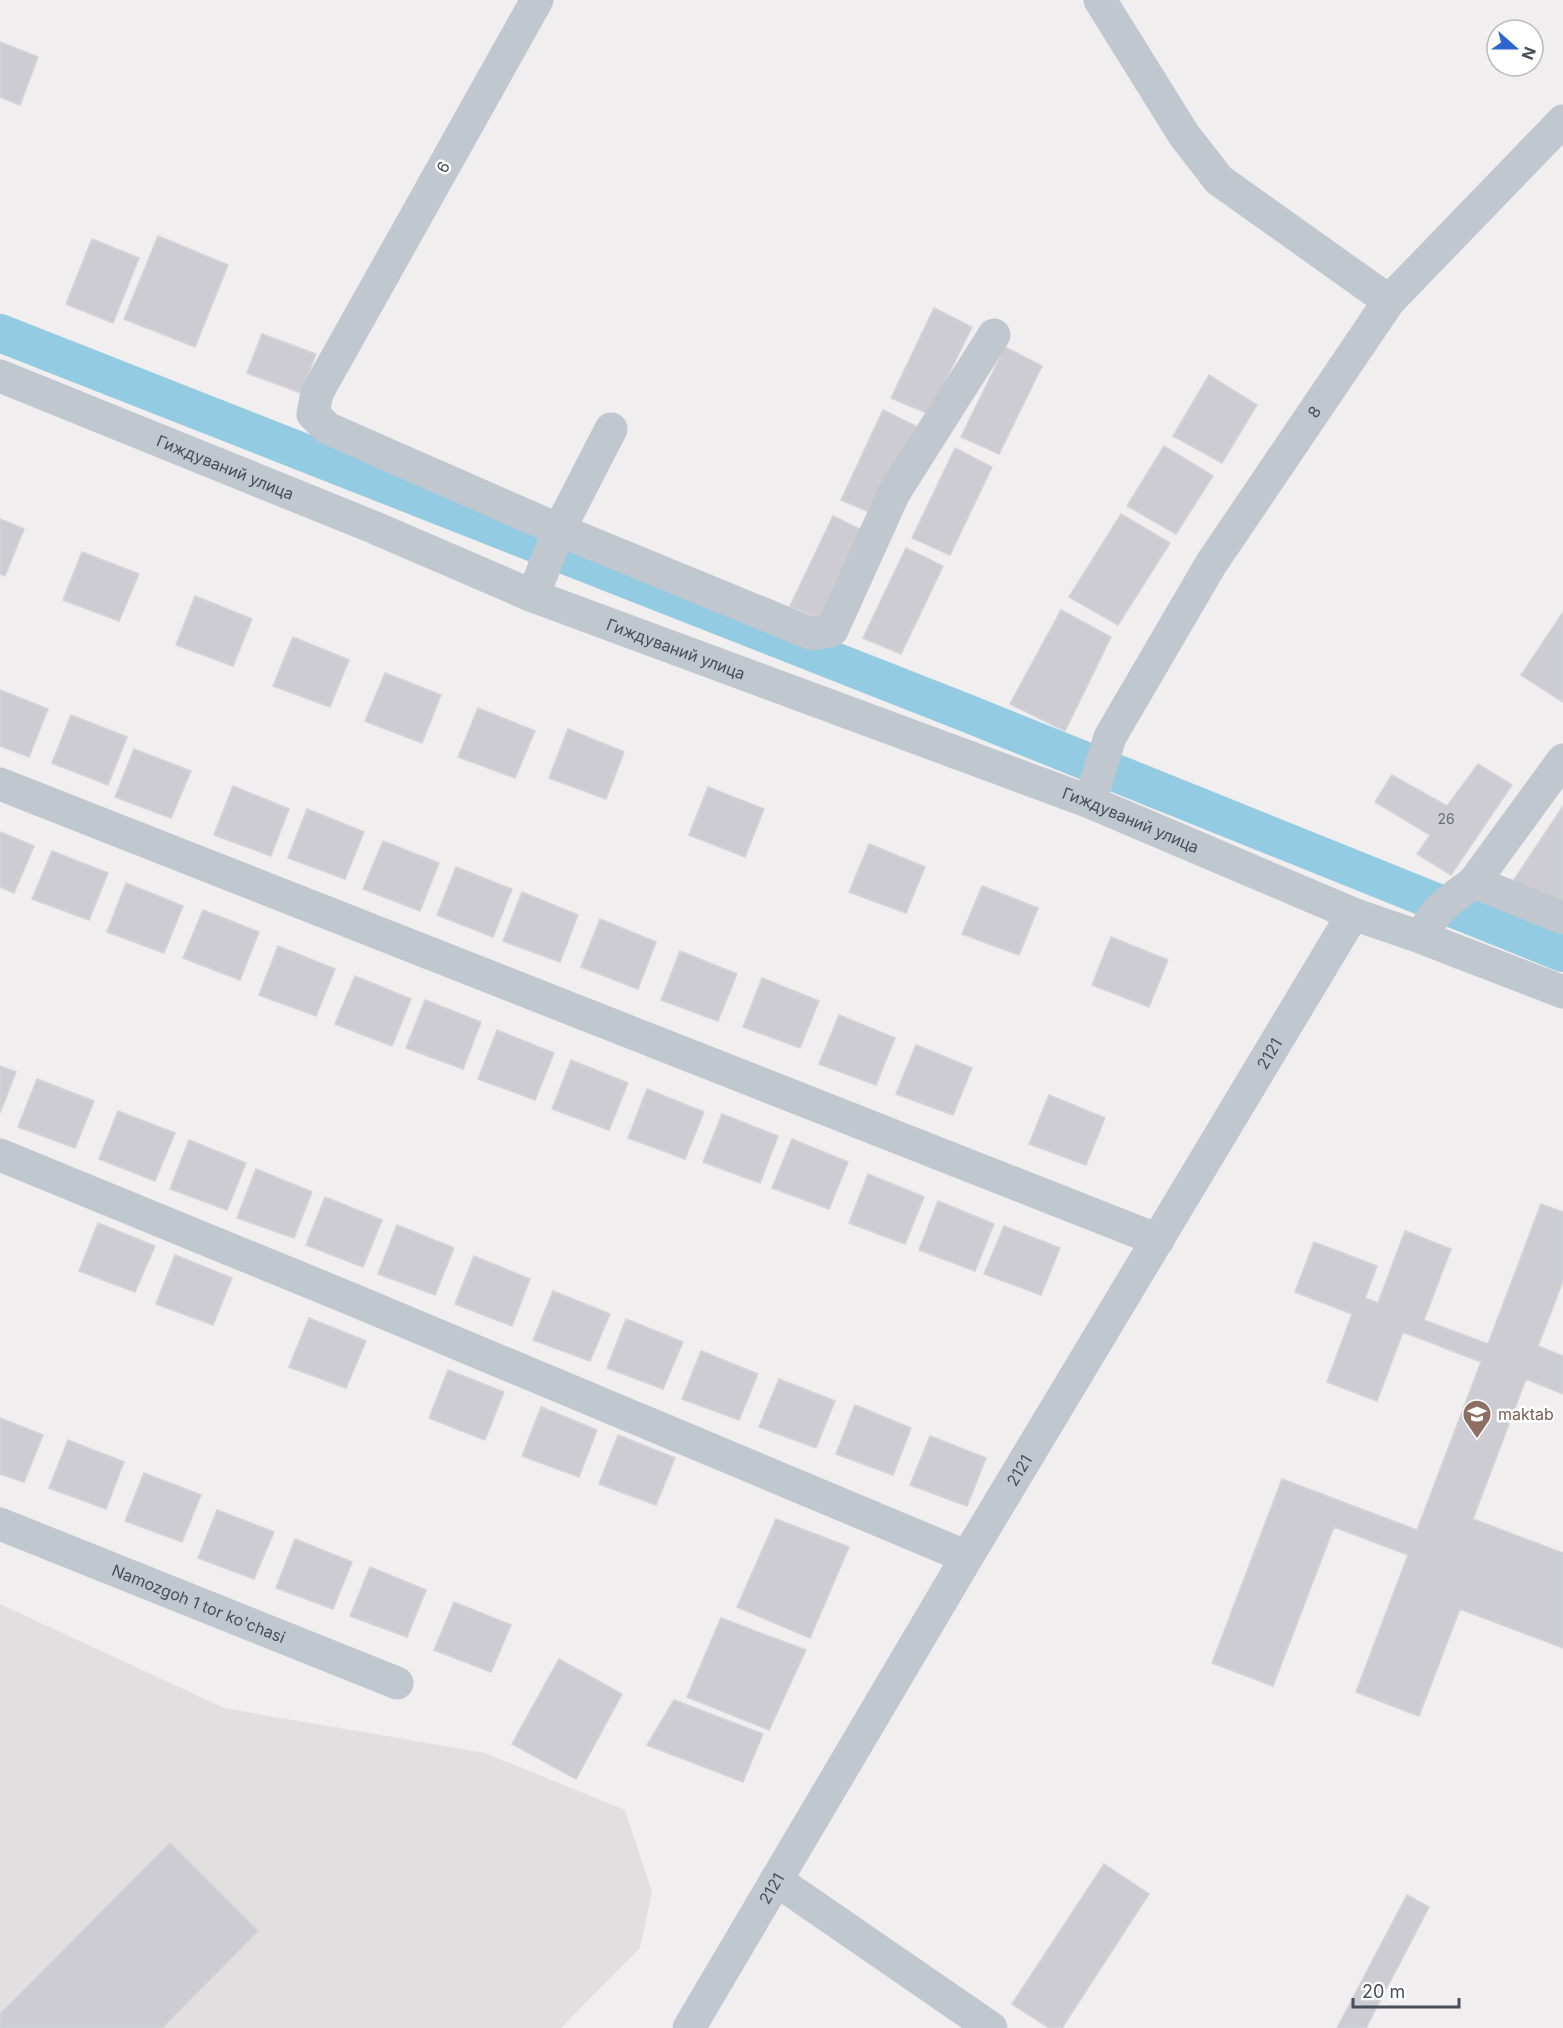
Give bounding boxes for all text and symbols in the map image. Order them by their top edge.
north arrow [1485,18,1545,78]
text: N [1517,44,1541,63]
street label: 6 [432,158,454,176]
street label: 8 [1303,402,1325,422]
street label: Гиждуваний улица [154,430,297,504]
street label: Гиждуваний улица [604,614,748,684]
street label: Гиждуваний улица [1060,783,1202,857]
house number: 26 [1437,810,1455,827]
street label: 2121 [1252,1035,1286,1073]
school or university icon: maktab [1461,1398,1493,1440]
place label: maktab [1498,1404,1554,1424]
street label: 2121 [1002,1451,1036,1489]
street label: Namozgoh 1 tor ko'chasi [109,1560,288,1647]
street label: 2121 [754,1869,788,1908]
scale bar [1353,1971,1460,2009]
text: 20 m [1362,1981,1405,2002]

